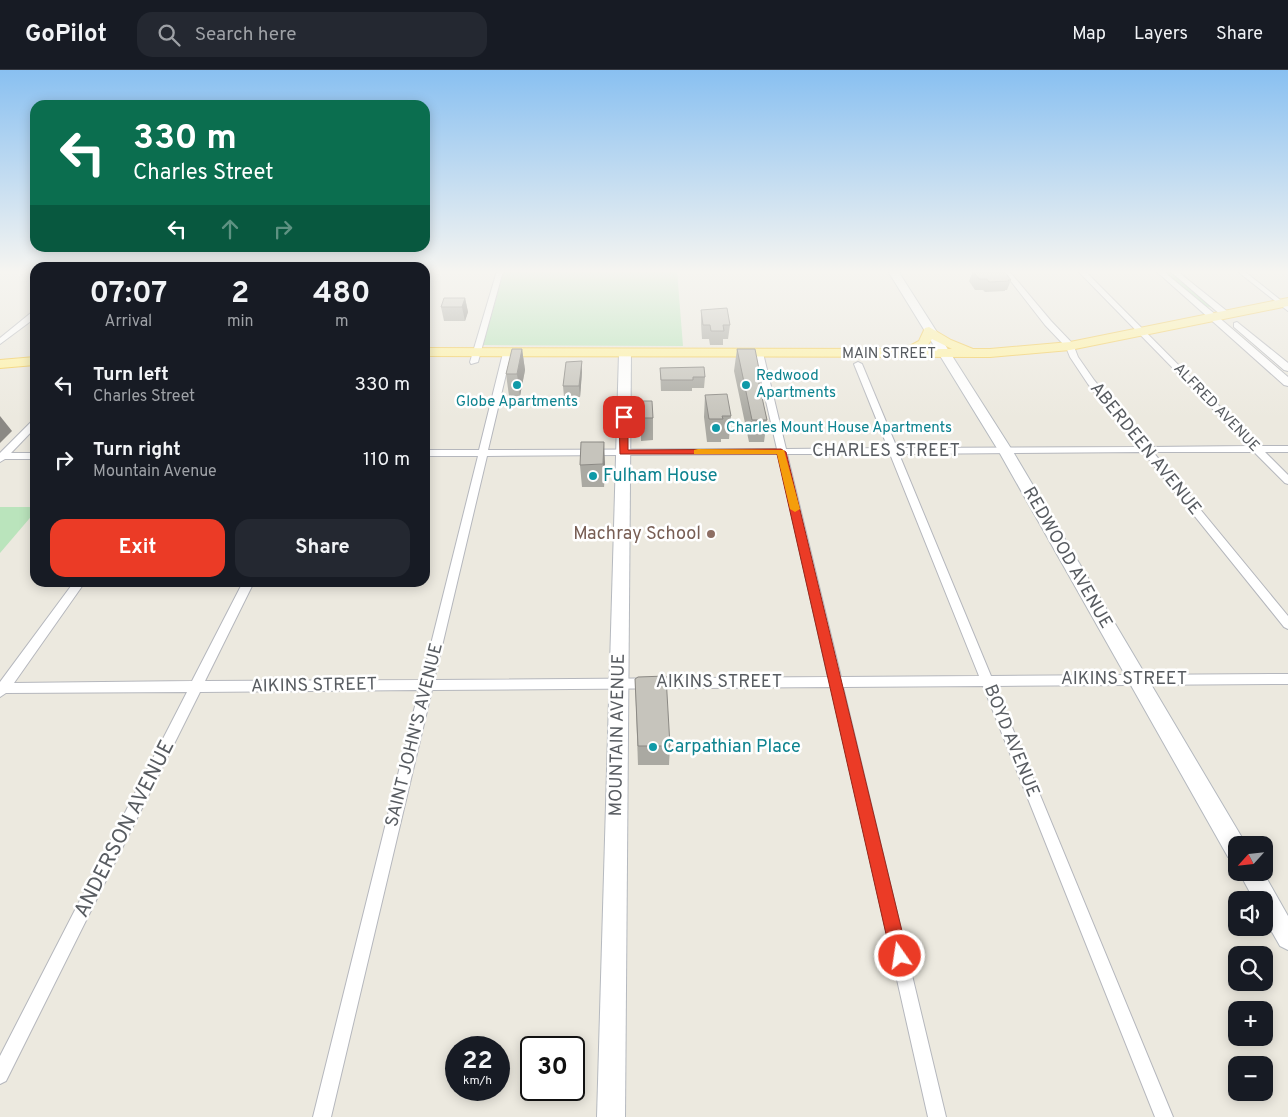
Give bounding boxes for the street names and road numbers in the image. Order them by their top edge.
street label: MAIN STREET [842,345,936,364]
street label: ALFRED AVENUE [1169,360,1263,456]
street label: ABERDEEN AVENUE [1084,378,1206,520]
street label: CHARLES STREET [812,440,960,463]
street label: REDWOOD AVENUE [1017,483,1117,633]
street label: SAINT JOHN'S AVENUE [381,641,449,829]
street label: MOUNTAIN AVENUE [605,653,631,817]
street label: AIKINS STREET [1061,668,1187,691]
street label: AIKINS STREET [656,671,782,694]
street label: AIKINS STREET [251,673,377,699]
street label: BOYD AVENUE [978,681,1044,801]
street label: ANDERSON AVENUE [69,736,181,922]

